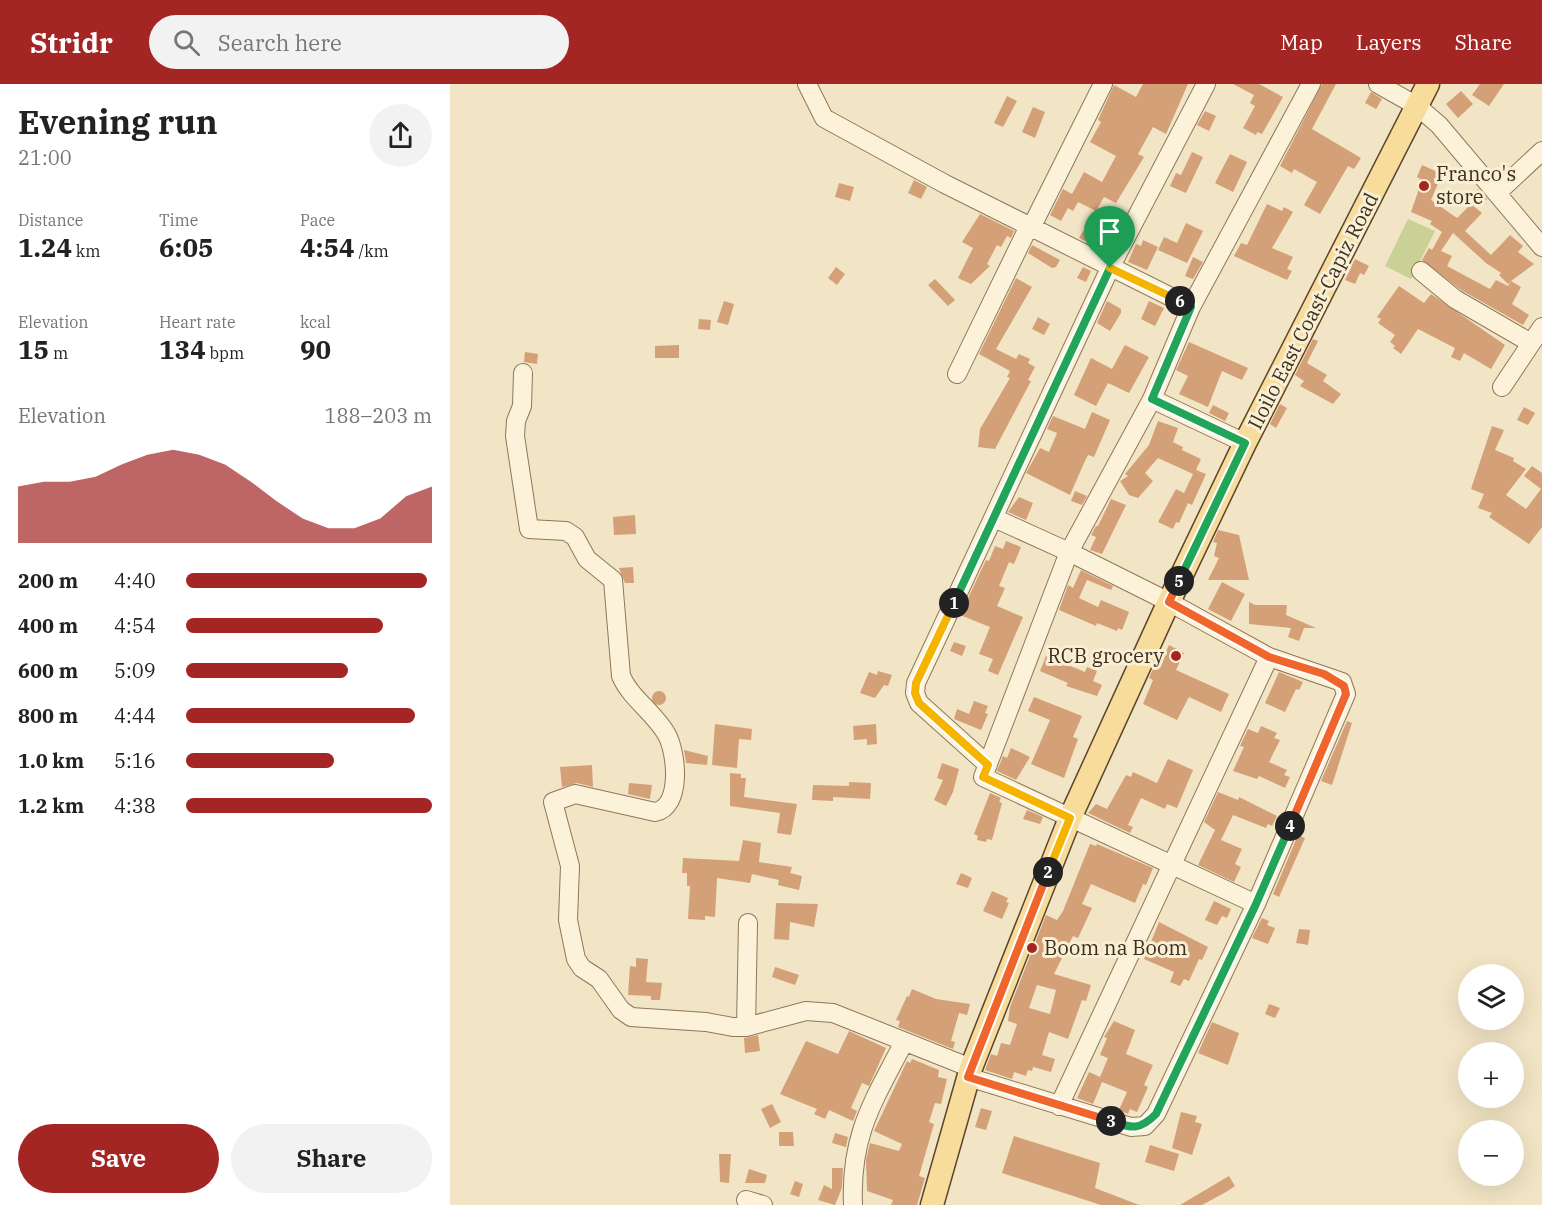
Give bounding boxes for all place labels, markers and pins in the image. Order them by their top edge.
place label: Franco's store [1436,160,1516,210]
marker: Franco's store [1417,179,1431,193]
pin [1084,206,1135,268]
pin: 6 [1165,286,1195,316]
pin: 5 [1164,566,1194,596]
pin: 1 [939,588,969,618]
place label: RCB grocery [1048,642,1164,669]
marker: RCB grocery [1169,649,1183,663]
pin: 4 [1275,811,1305,841]
pin: 2 [1033,857,1063,887]
place label: Boom na Boom [1044,934,1187,961]
marker: Boom na Boom [1025,941,1039,955]
pin: 3 [1096,1106,1126,1136]

